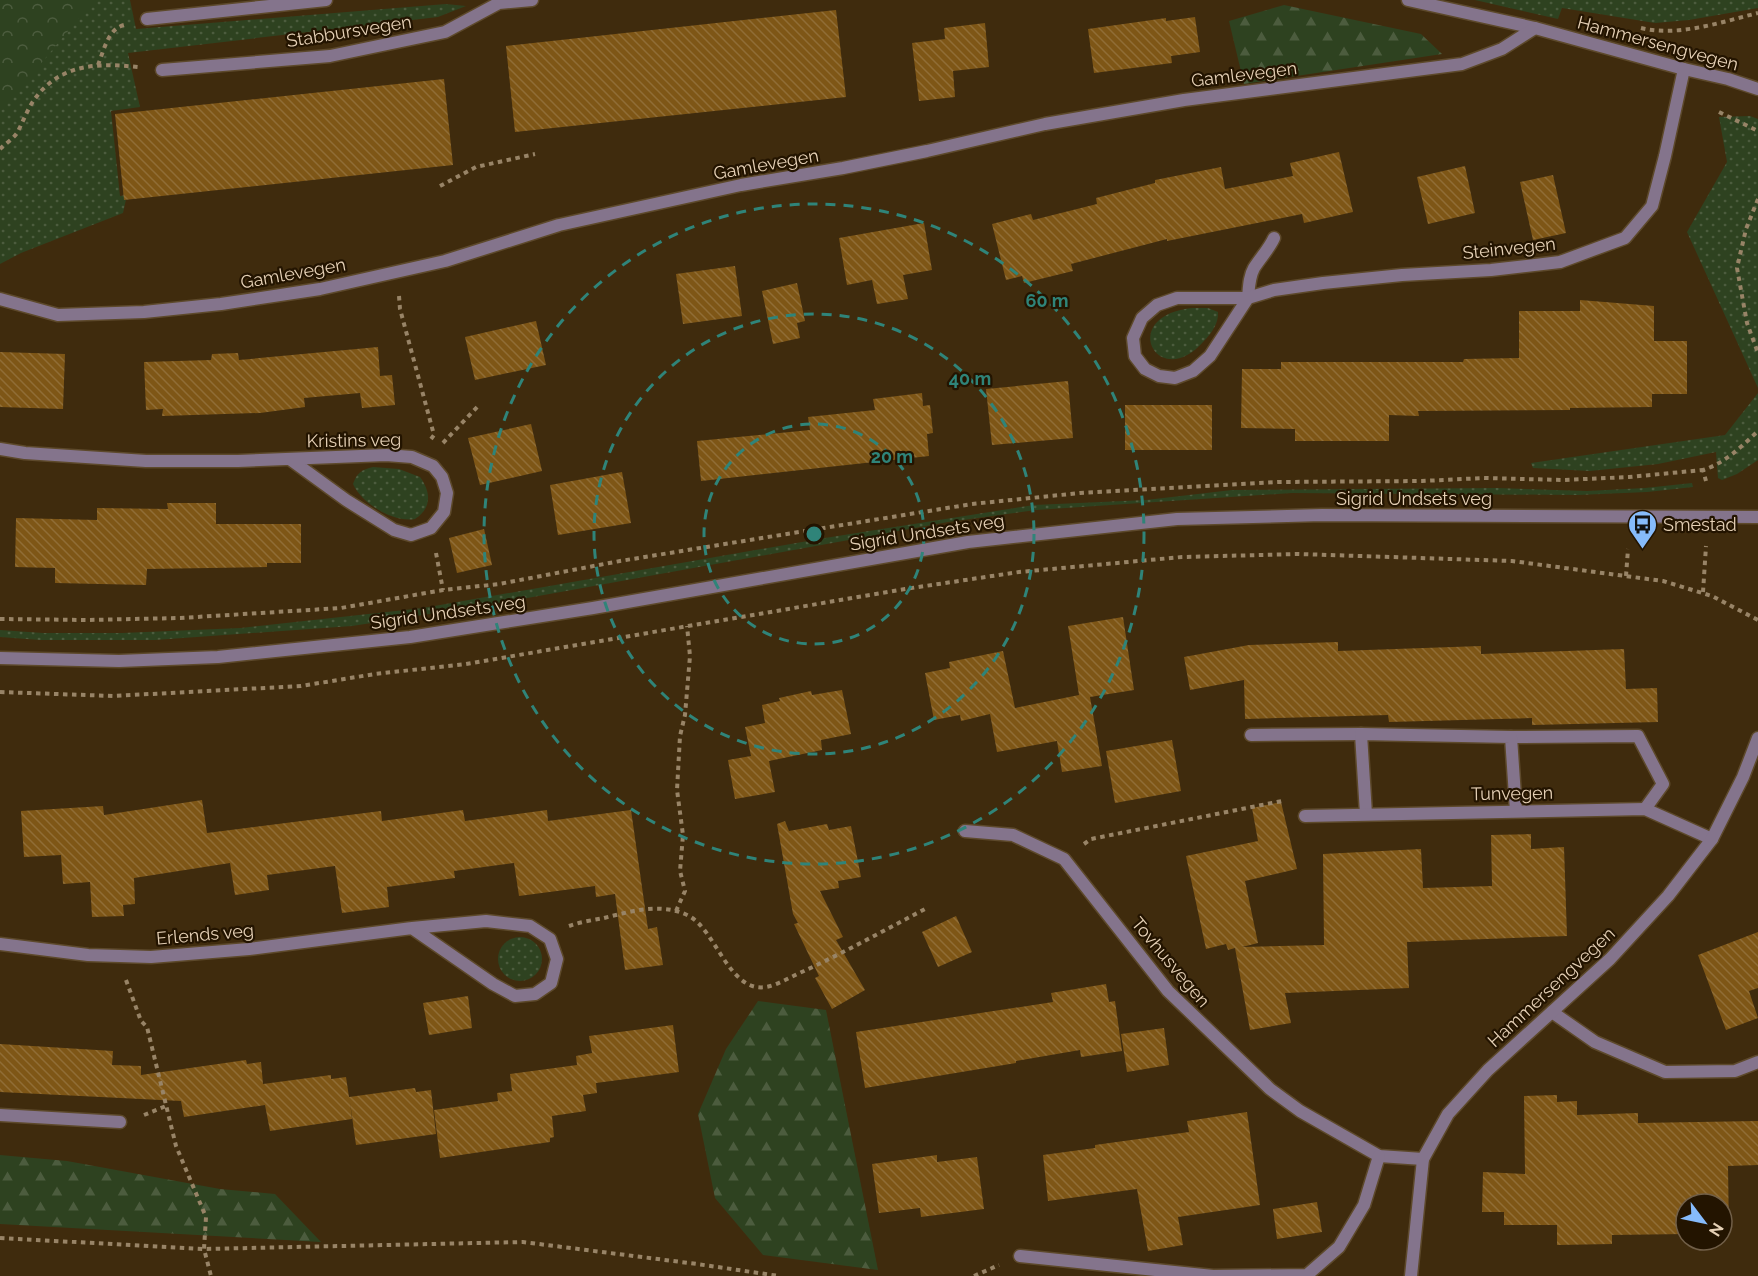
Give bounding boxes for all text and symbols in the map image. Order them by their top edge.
street label: Stabbursvegen [285,11,413,51]
street label: Hammersengvegen [1575,11,1741,75]
street label: Gamlevegen [1190,57,1298,91]
street label: Gamlevegen [712,144,820,184]
street label: Steinvegen [1461,233,1557,263]
street label: Gamlevegen [239,253,347,293]
text: 60 m [1025,290,1069,311]
text: 40 m [949,368,991,389]
street label: Kristins veg [306,429,402,451]
text: 20 m [871,446,913,467]
street label: Sigrid Undsets veg [1336,488,1492,509]
bus stop icon: Smestad [1626,508,1658,550]
street label: Sigrid Undsets veg [848,509,1006,555]
place label: Smestad [1663,514,1737,535]
centre of rings [804,524,824,544]
street label: Sigrid Undsets veg [369,591,527,633]
street label: Tunvegen [1471,782,1553,804]
street label: Tovhusvegen [1127,913,1215,1011]
street label: Erlends veg [155,919,255,949]
street label: Hammersengvegen [1483,923,1619,1051]
north arrow [1674,1192,1734,1252]
text: N [1705,1219,1728,1240]

